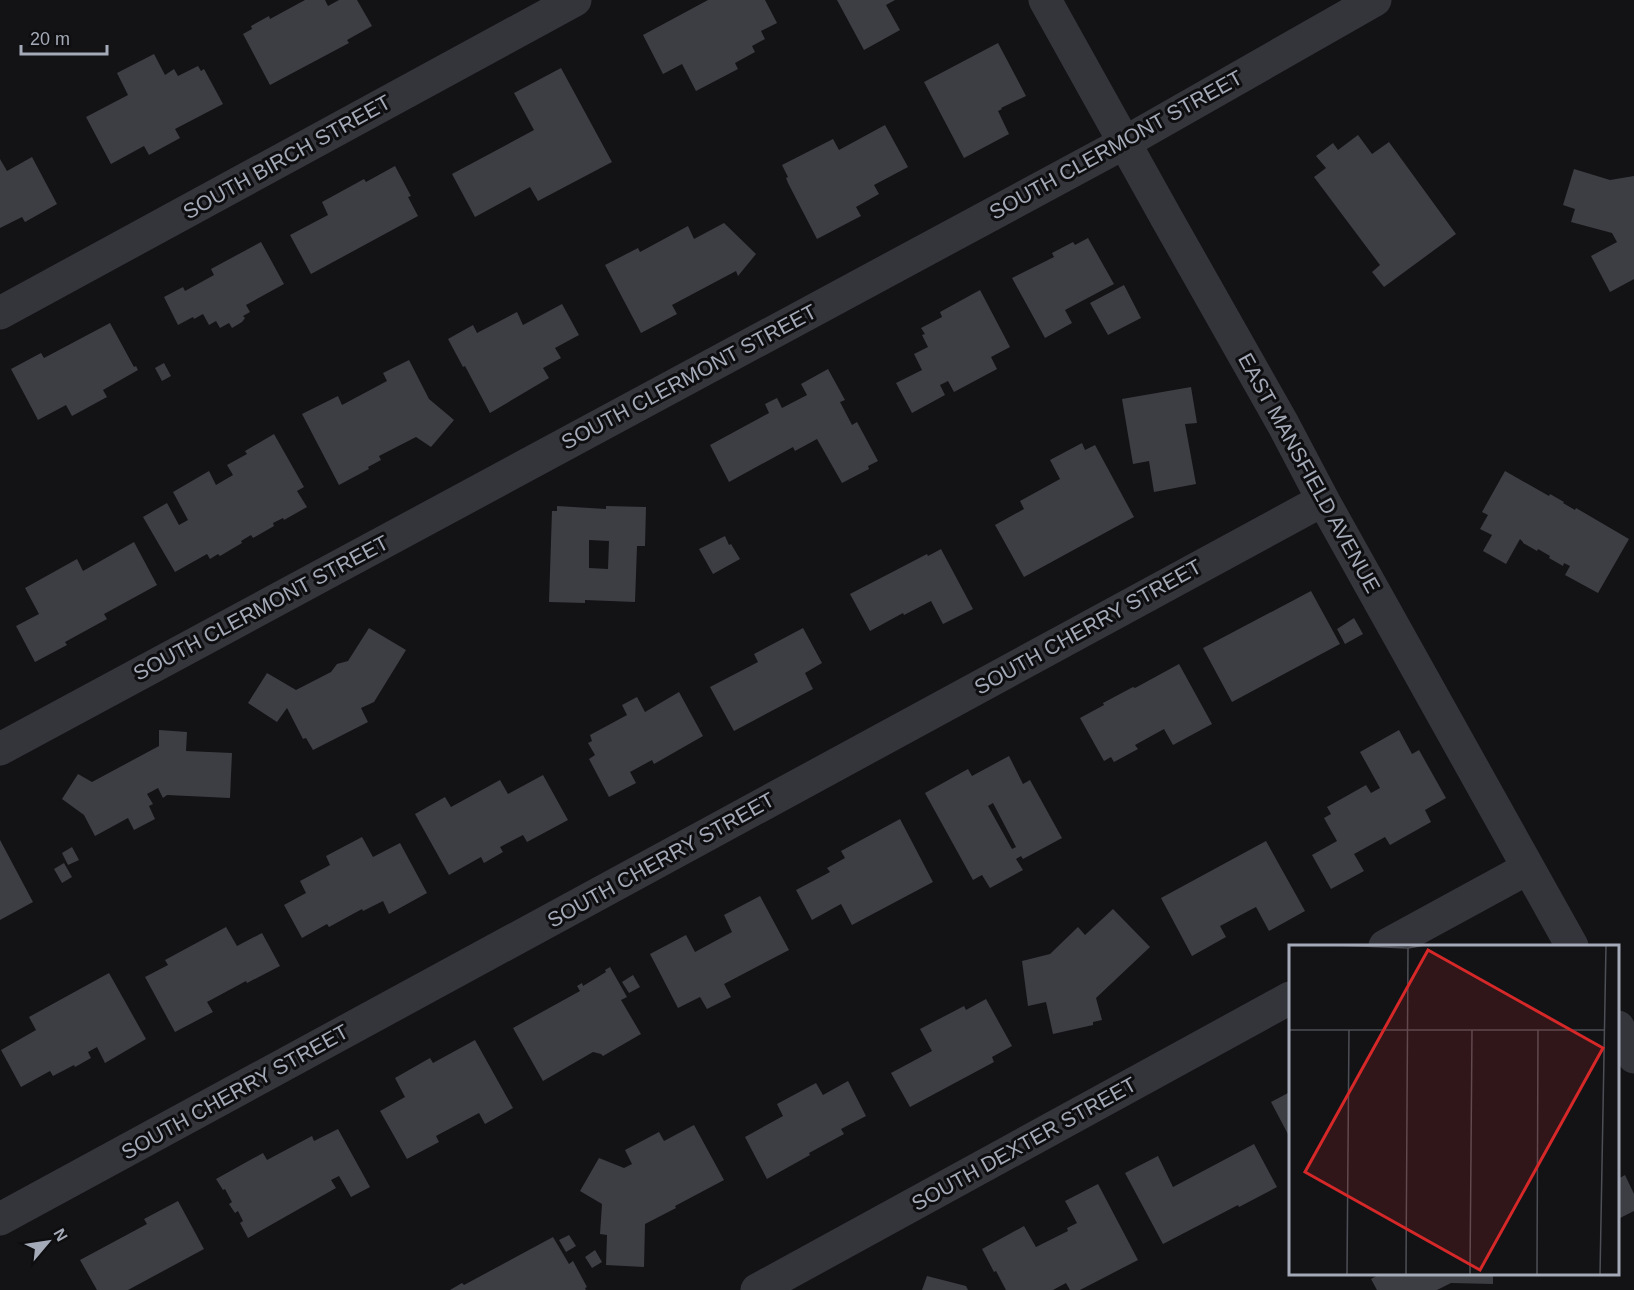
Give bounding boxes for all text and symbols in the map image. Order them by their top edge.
scale bar [21,18,106,56]
text: 20 m [30,29,70,49]
street label: SOUTH CLERMONT STREET [985,65,1246,224]
street label: SOUTH BIRCH STREET [179,90,395,223]
street label: SOUTH CLERMONT STREET [557,299,820,454]
street label: EAST MANSFIELD AVENUE [1234,349,1385,596]
street label: SOUTH CLERMONT STREET [129,530,392,685]
street label: SOUTH CHERRY STREET [970,554,1205,699]
street label: SOUTH CHERRY STREET [543,787,778,932]
inset map [1289,945,1619,1275]
street label: SOUTH CHERRY STREET [117,1019,352,1164]
street label: SOUTH DEXTER STREET [907,1072,1140,1215]
north arrow [18,1212,78,1272]
text: N [50,1226,71,1244]

